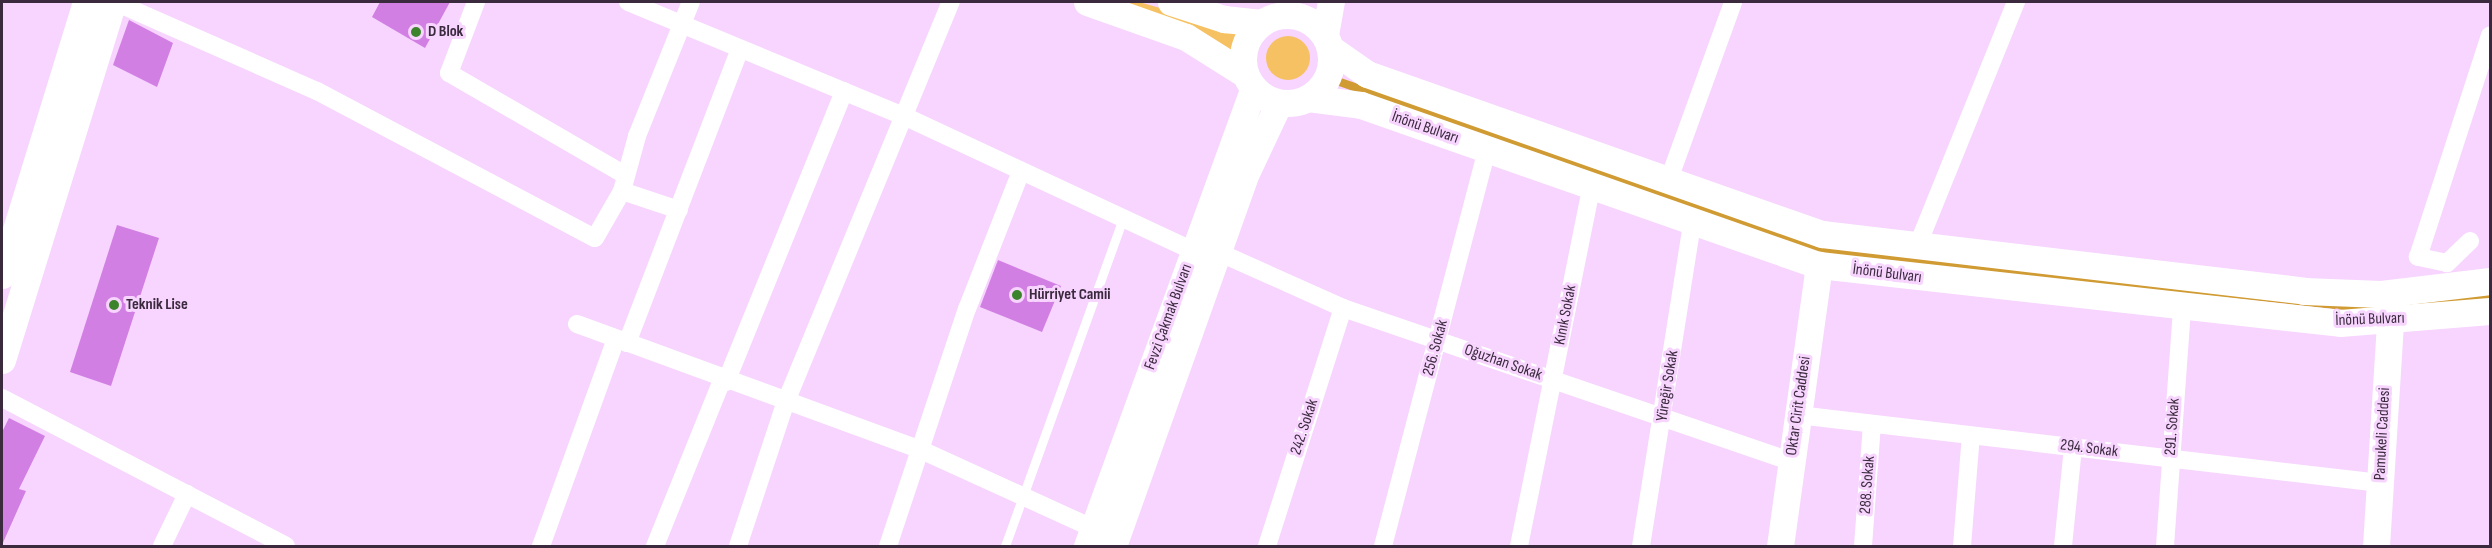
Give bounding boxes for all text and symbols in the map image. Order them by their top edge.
place label: D Blok [428,22,463,42]
marker: D Blok [409,25,423,39]
street label: İnönü Bulvarı [1389,108,1461,148]
street label: İnönü Bulvarı [1851,260,1923,288]
street label: Fevzi Çakmak Bulvarı [1141,262,1197,372]
street label: Kınık Sokak [1551,283,1581,347]
place label: Hürriyet Camii [1029,285,1110,305]
marker: Hürriyet Camii [1010,288,1024,302]
place label: Teknik Lise [126,295,188,315]
marker: Teknik Lise [107,298,121,312]
street label: İnönü Bulvarı [2335,309,2405,331]
street label: 256. Sokak [1419,318,1453,378]
street label: Oğuzhan Sokak [1462,341,1544,385]
street label: Yüreğir Sokak [1653,349,1683,423]
street label: Oktar Cirit Caddesi [1783,355,1815,457]
street label: Pamukeli Caddesi [2371,387,2395,481]
street label: 242. Sokak [1287,397,1323,457]
street label: 291. Sokak [2161,398,2185,456]
street label: 294. Sokak [2059,436,2119,462]
street label: 288. Sokak [1856,455,1880,515]

